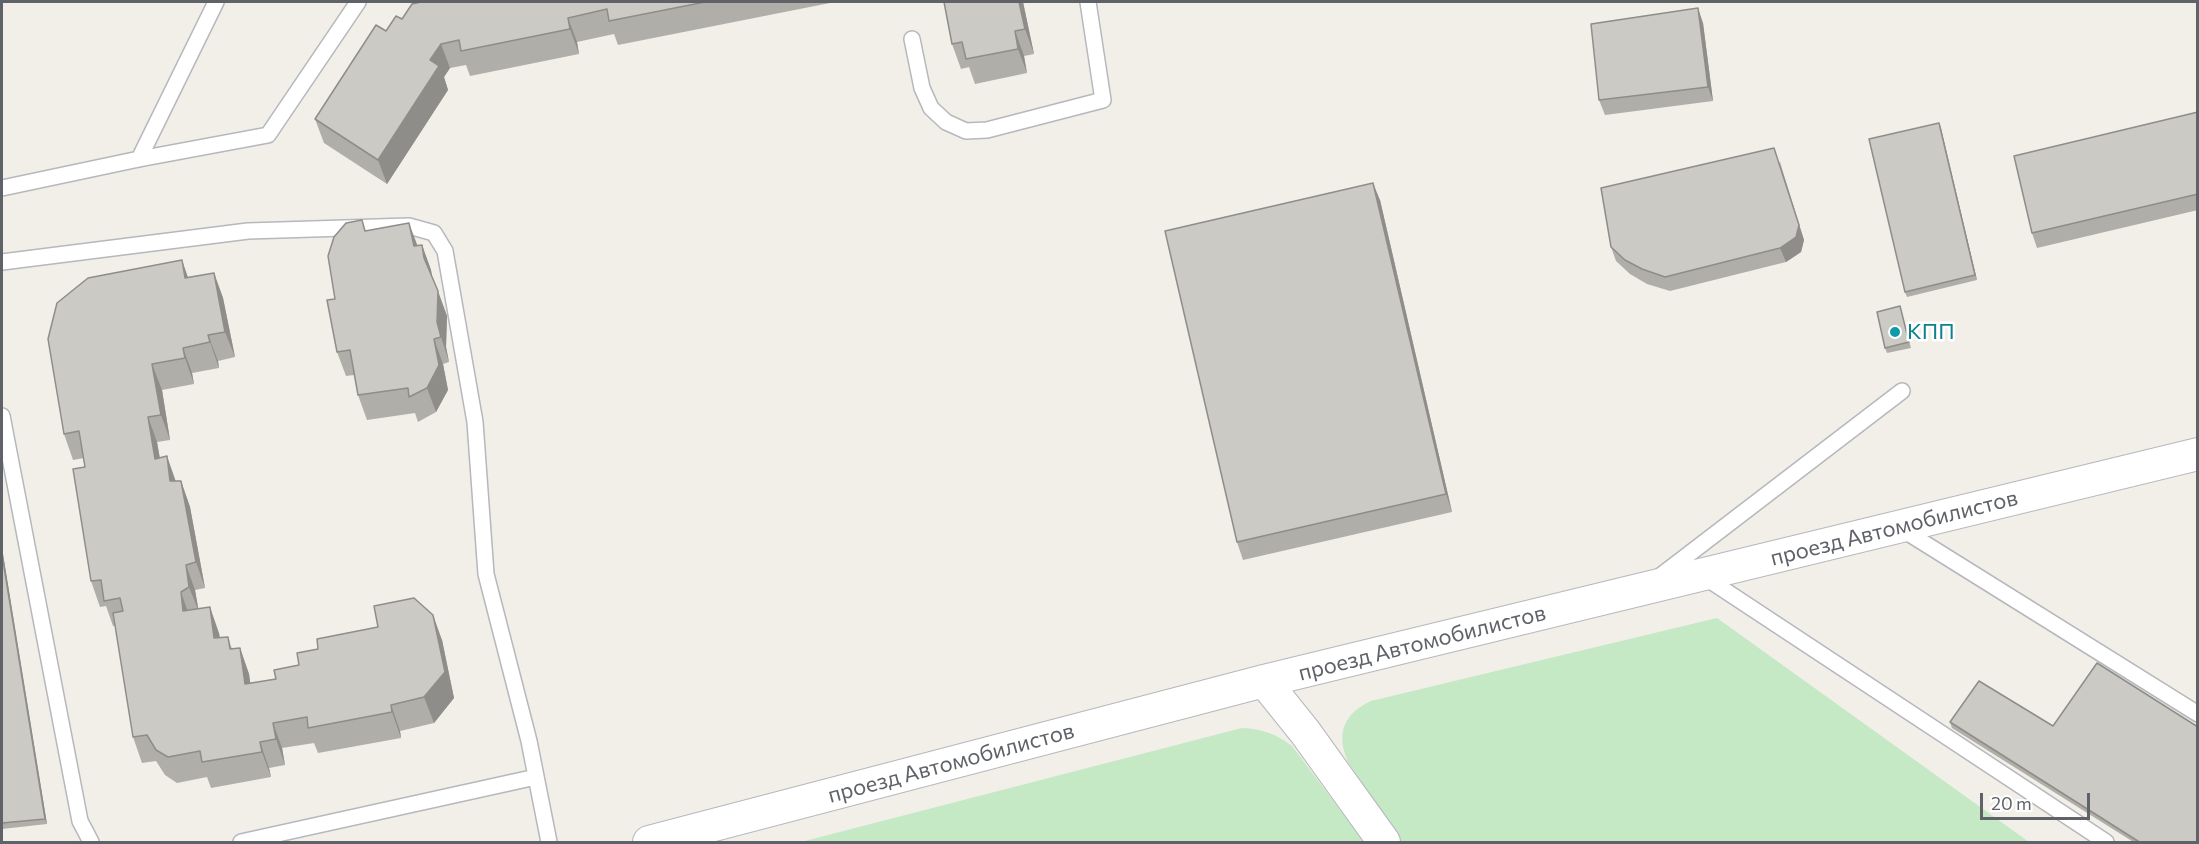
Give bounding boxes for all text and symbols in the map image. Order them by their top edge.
place label: КПП [1907,319,1955,345]
marker: КПП [1888,325,1902,339]
street label: проезд Автомобилистов [1768,484,2020,572]
street label: проезд Автомобилистов [1296,599,1548,687]
street label: проезд Автомобилистов [825,717,1077,809]
scale bar [1983,781,2092,819]
text: 20 m [1991,792,2032,814]

